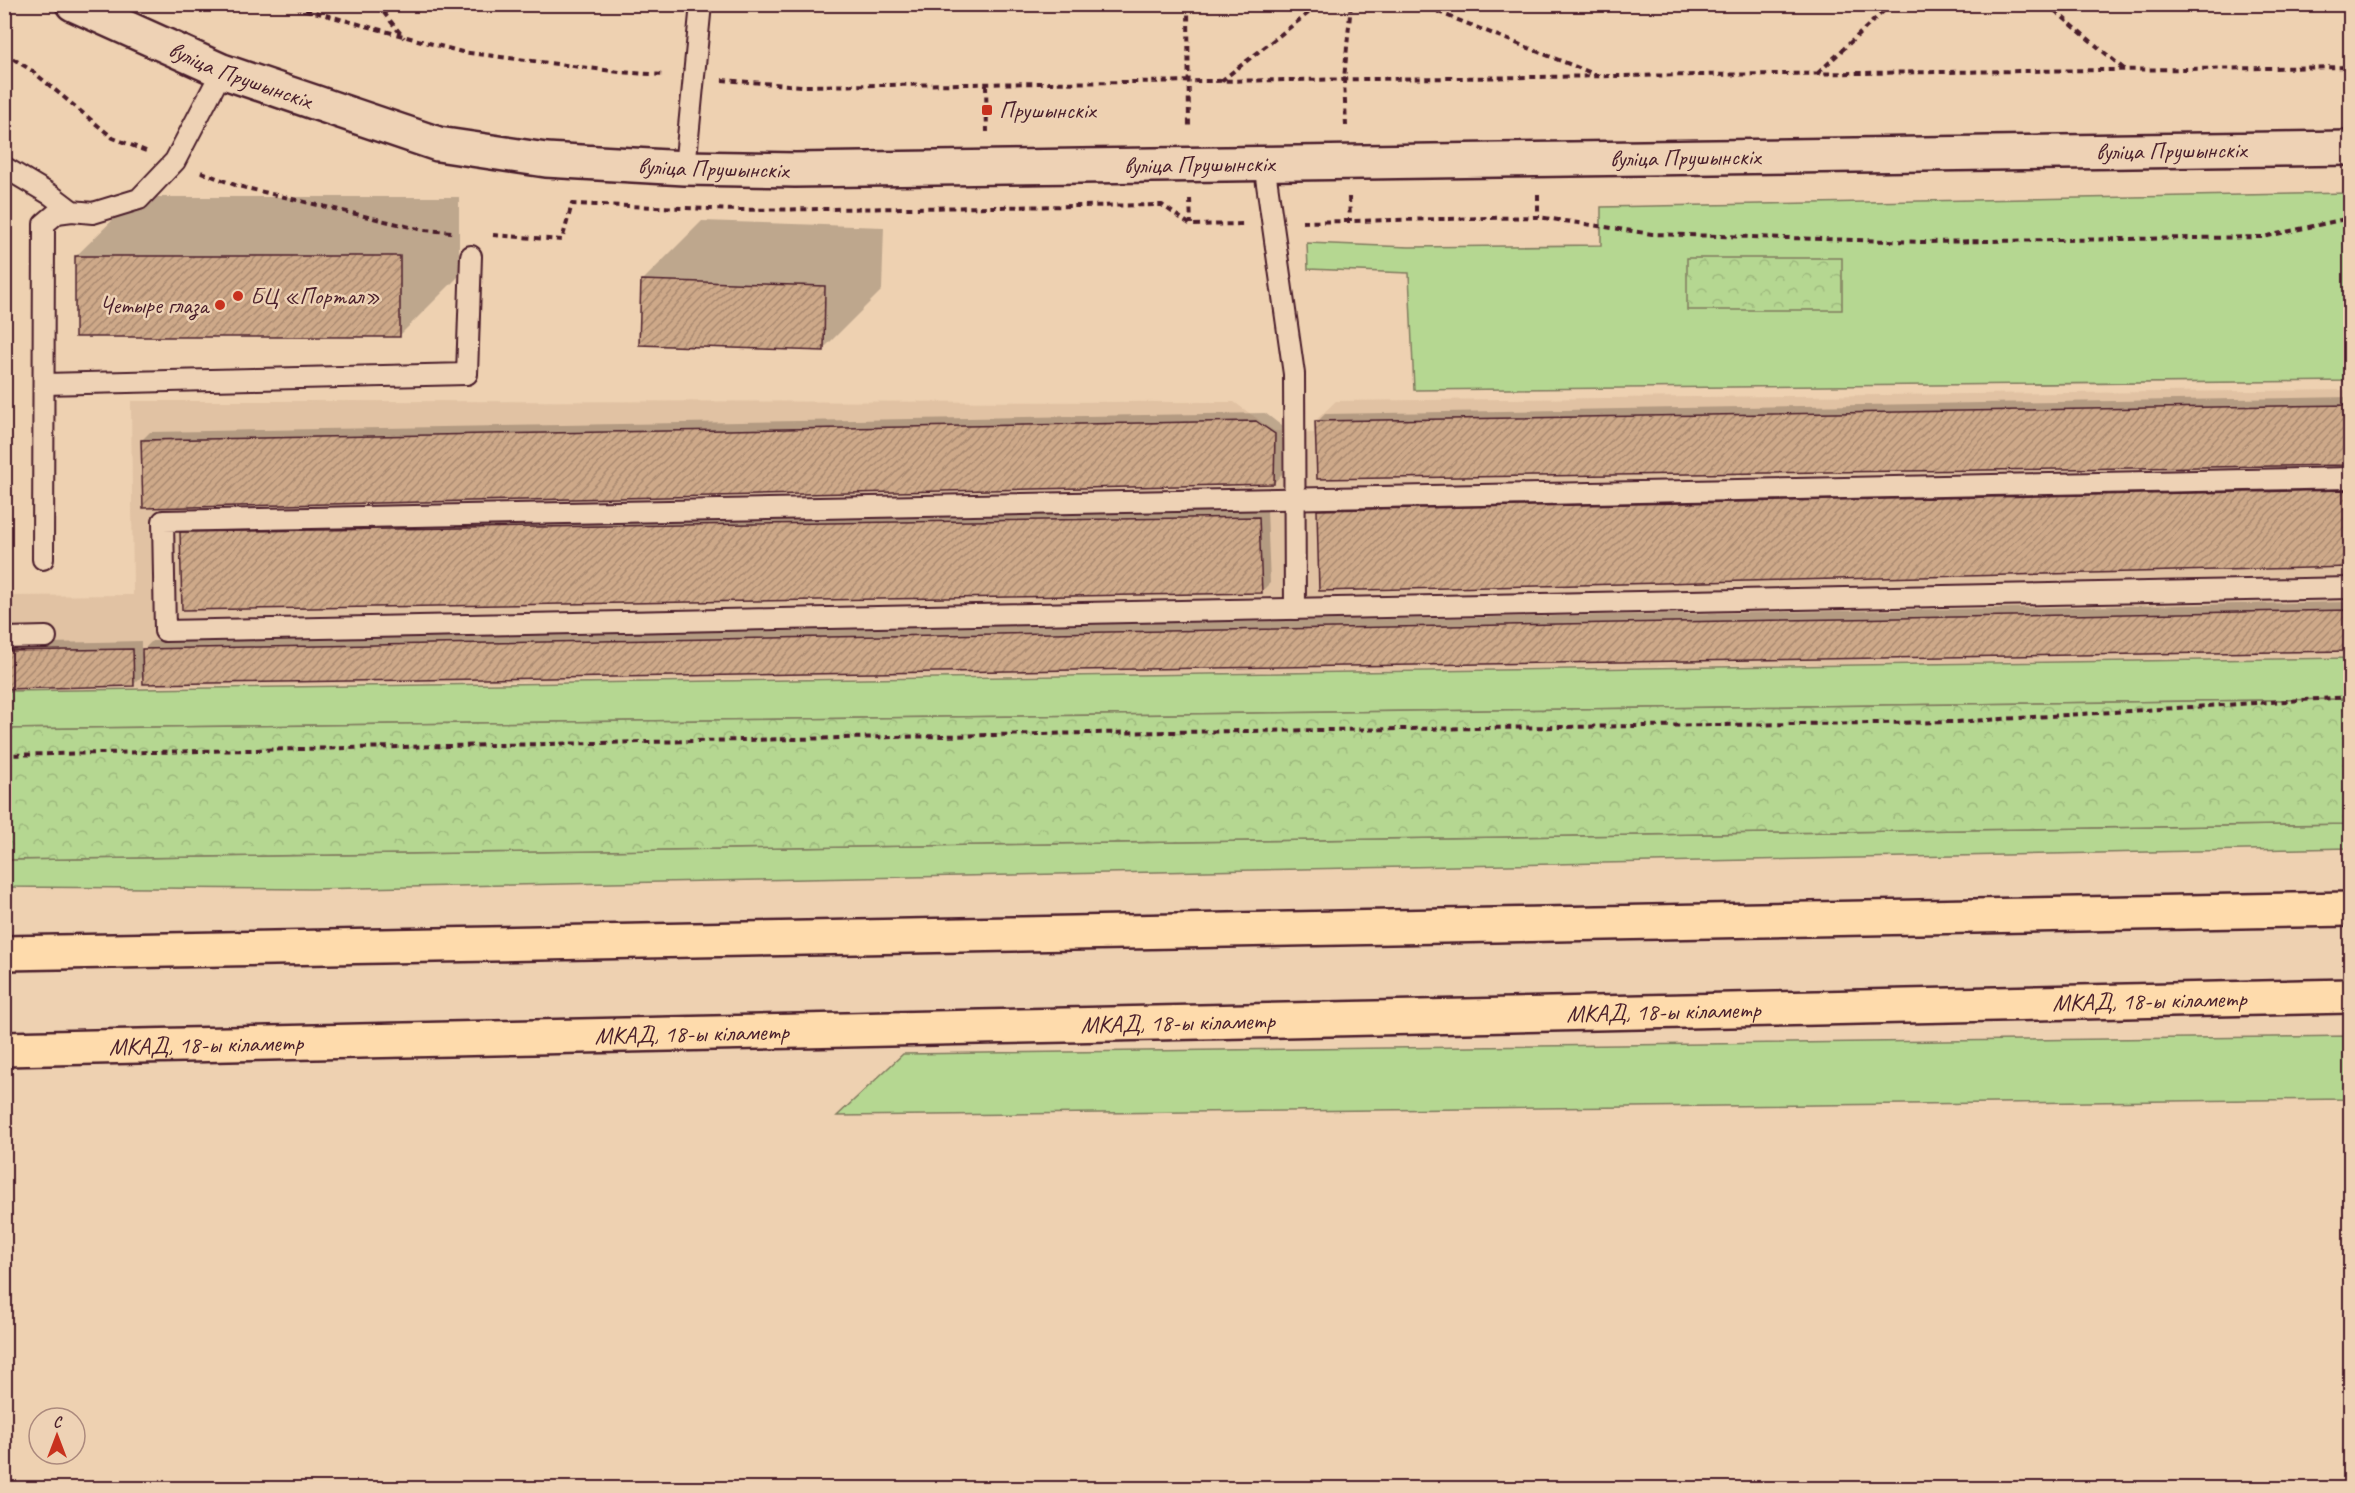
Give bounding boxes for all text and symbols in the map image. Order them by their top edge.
street label: вуліца Прушынскіх [164,34,317,116]
place label: Прушынскіх [999,95,1097,125]
marker: Прушынскіх [980,103,994,117]
street label: вуліца Прушынскіх [2096,134,2248,167]
street label: вуліца Прушынскіх [1610,141,1762,173]
street label: вуліца Прушынскіх [1124,148,1276,180]
street label: вуліца Прушынскіх [637,150,790,185]
place label: БЦ «Портал» [250,281,380,311]
marker: БЦ «Портал» [231,289,245,303]
place label: Четыре глаза [100,290,210,321]
marker: Четыре глаза [213,298,227,312]
street label: МКАД, 18-ы кіламетр [2052,983,2248,1018]
street label: МКАД, 18-ы кіламетр [1566,994,1762,1029]
street label: МКАД, 18-ы кіламетр [1080,1005,1276,1040]
street label: МКАД, 18-ы кіламетр [594,1016,790,1051]
street label: МКАД, 18-ы кіламетр [108,1027,304,1062]
north arrow [27,1406,87,1466]
text: С [53,1412,63,1432]

